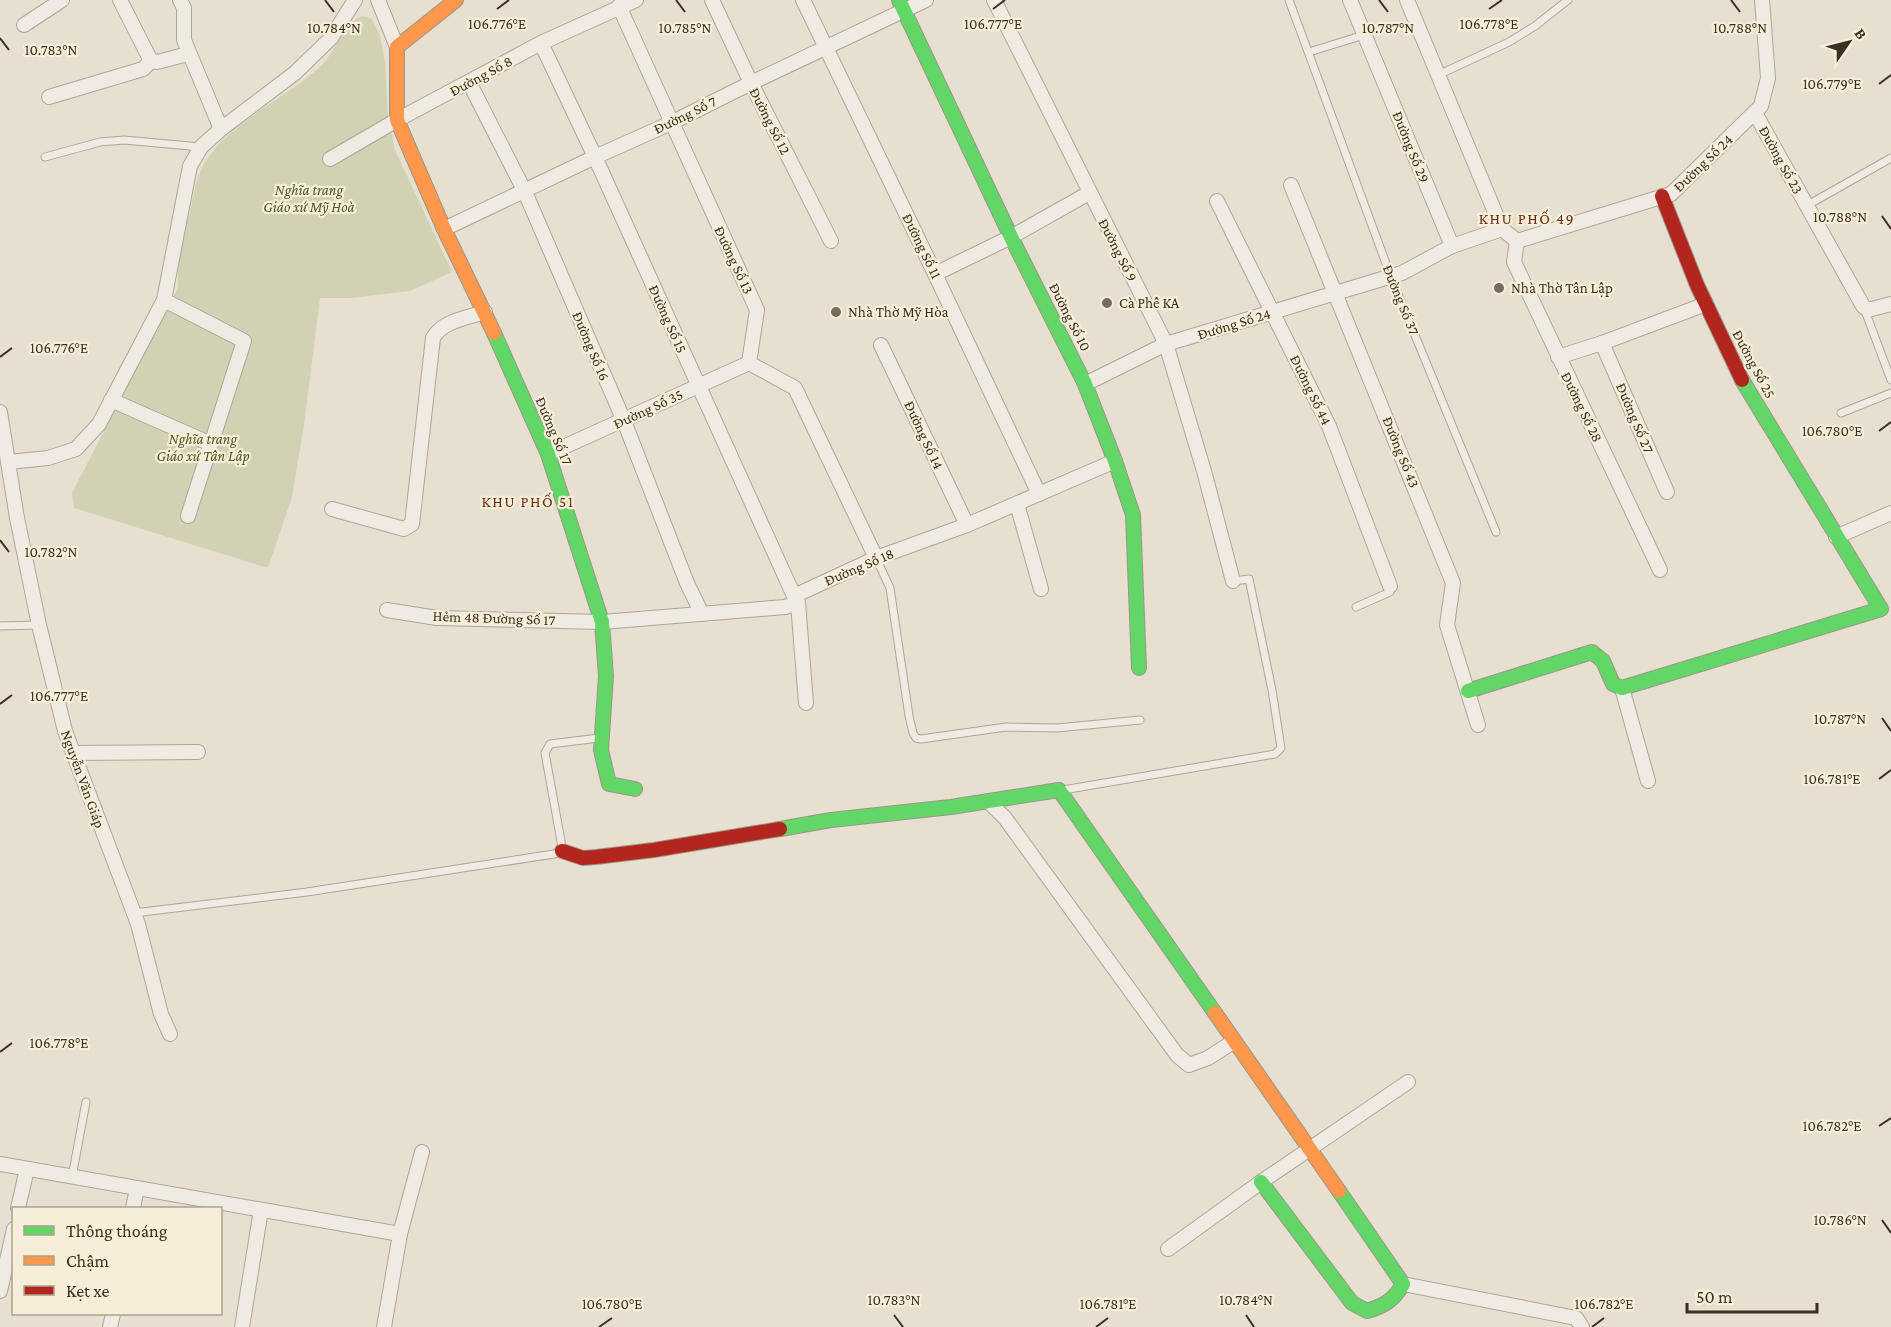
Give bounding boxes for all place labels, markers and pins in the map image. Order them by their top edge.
place label: Nhà Thờ Tân Lập [1511,280,1613,297]
marker: Nhà Thờ Tân Lập [1492,281,1506,295]
place label: Cà Phê KA [1119,295,1180,311]
marker: Cà Phê KA [1100,296,1114,310]
place label: Nhà Thờ Mỹ Hòa [848,304,949,321]
marker: Nhà Thờ Mỹ Hòa [829,305,843,319]

